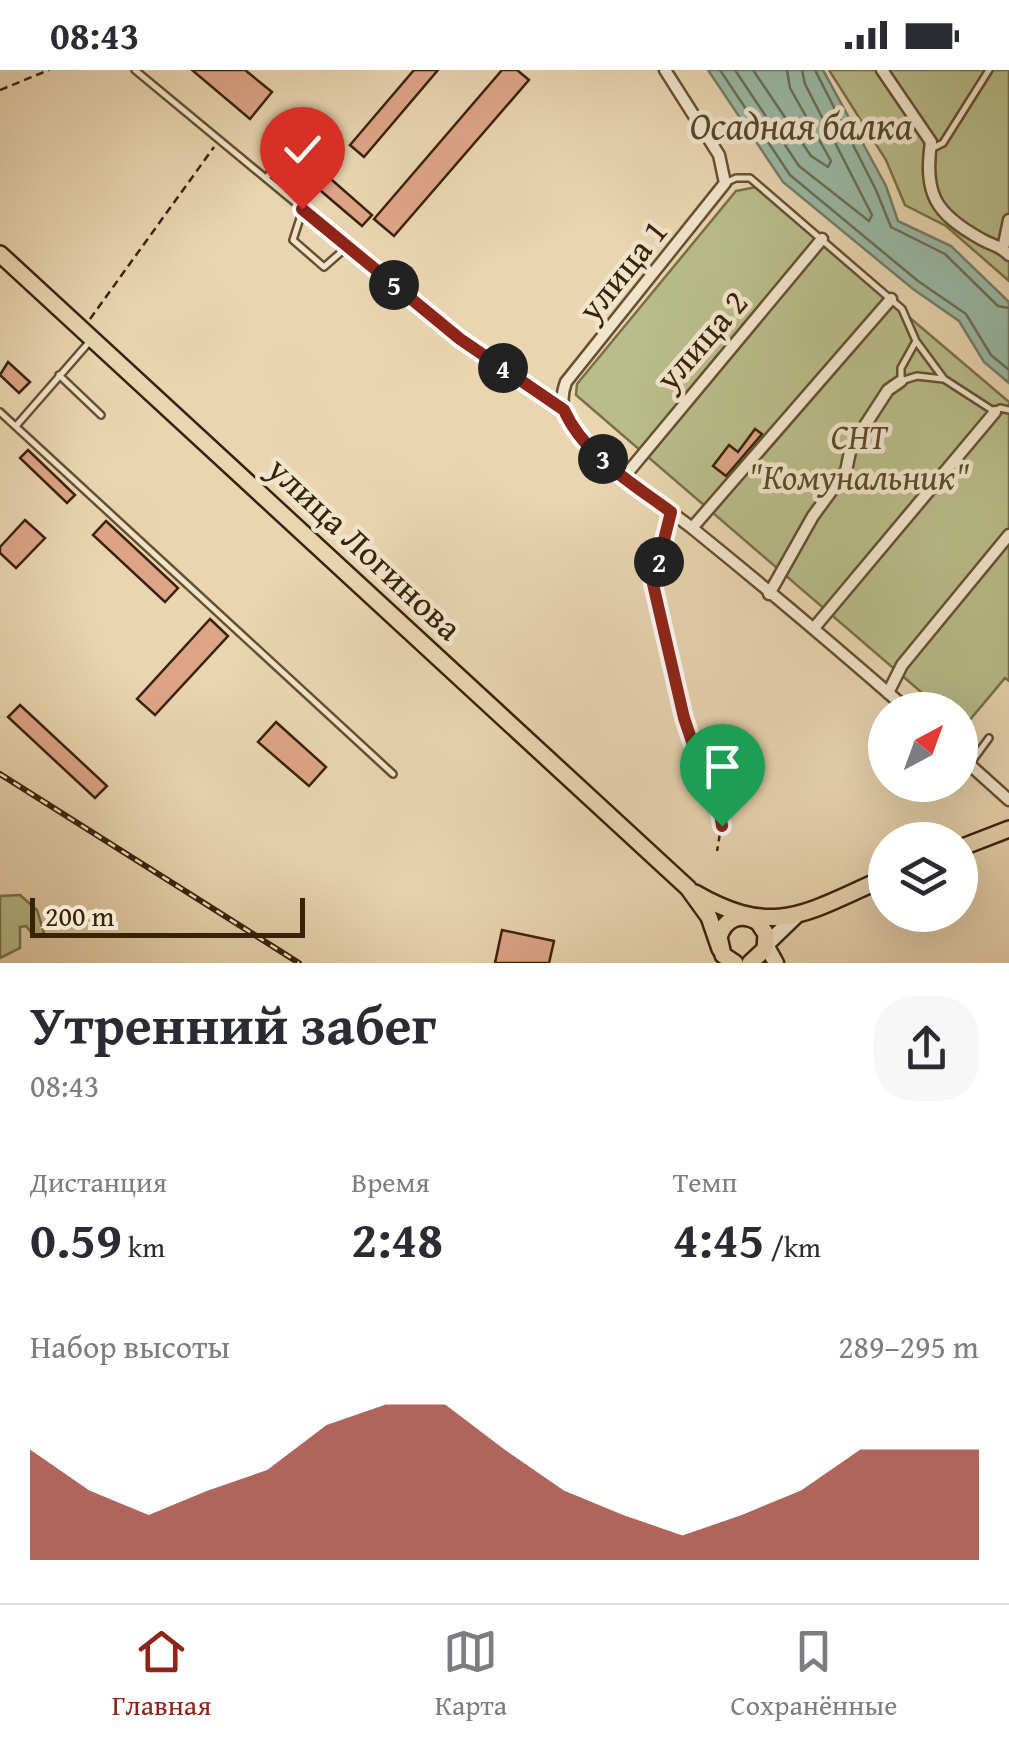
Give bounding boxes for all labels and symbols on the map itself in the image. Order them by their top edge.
water label: Осадная балка [690,97,913,153]
pin [260,107,345,210]
street label: улица 1 [564,208,679,333]
pin: 5 [369,260,419,310]
street label: улица 2 [642,278,759,402]
pin: 4 [478,343,528,393]
park label: СНТ "Комунальник" [748,411,970,502]
pin: 3 [578,434,628,484]
street label: улица Логинова [256,443,474,652]
pin: 2 [634,537,684,587]
north arrow [868,692,978,802]
pin [680,724,765,827]
scale bar [30,893,305,938]

